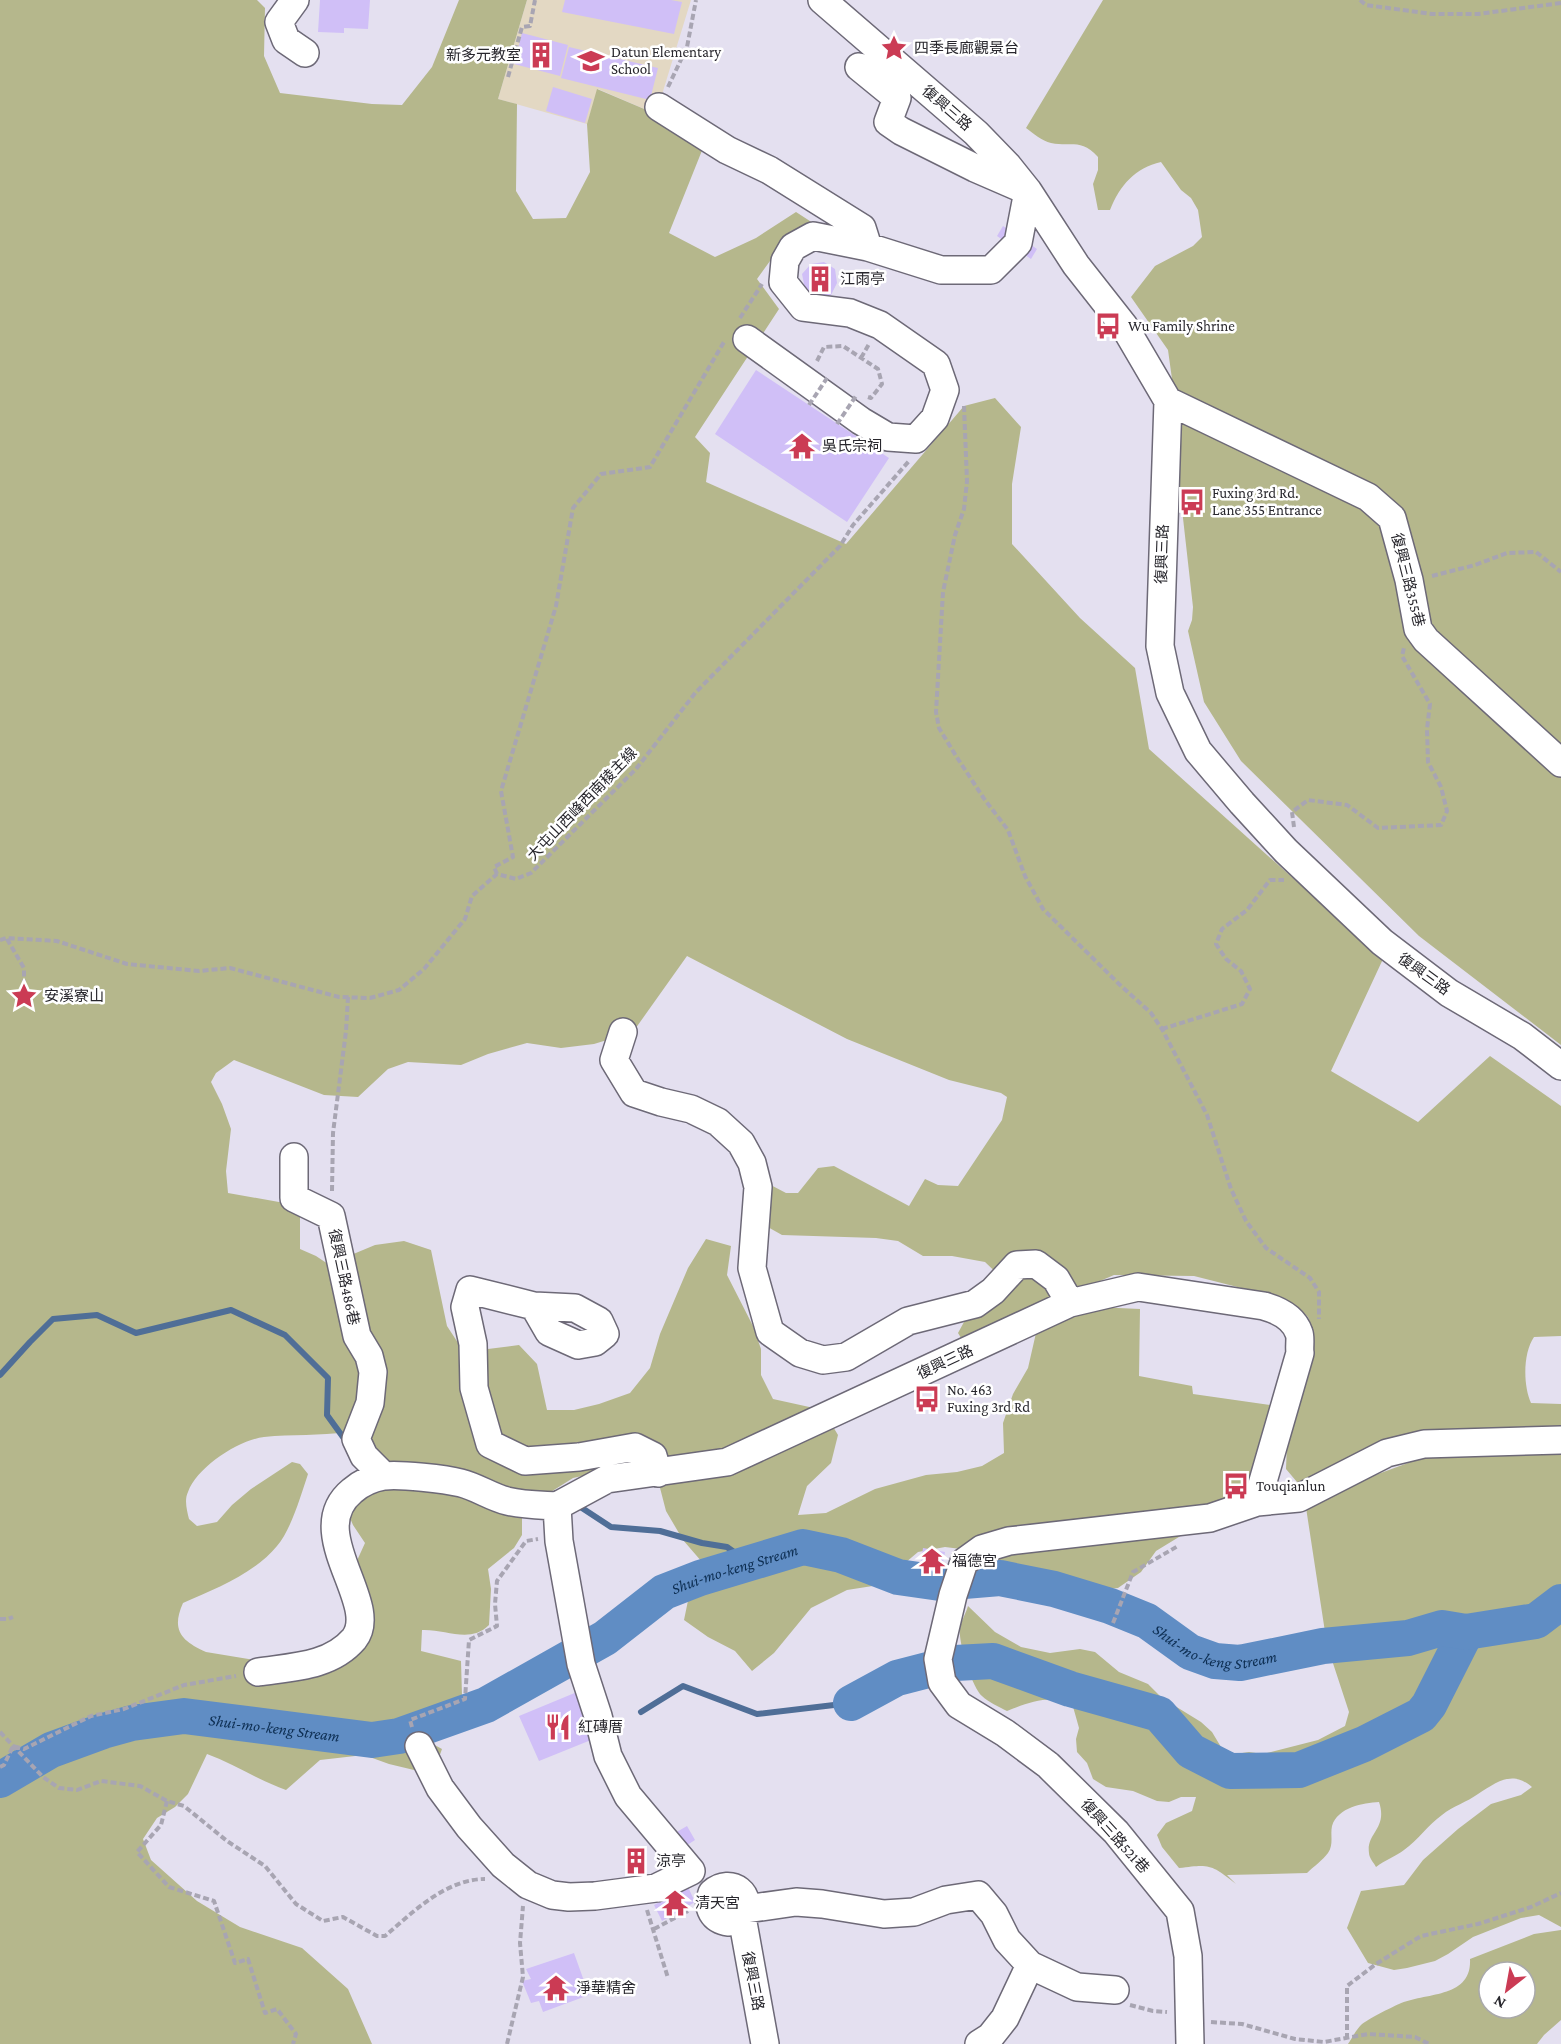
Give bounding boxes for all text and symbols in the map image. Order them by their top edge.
place icon: 四季長廊觀景台 [879,33,909,63]
building icon: 新多元教室 [526,40,556,70]
place label: 四季長廊觀景台 [914,40,1019,56]
place label: Datun Elementary School [611,44,721,77]
school or university icon: Datun Elementary School [576,46,606,76]
place label: 新多元教室 [446,47,521,63]
street label: 復興三路 [919,82,975,134]
building icon: 江雨亭 [805,264,835,294]
place label: 江雨亭 [840,271,885,287]
bus stop icon: Wu Family Shrine [1093,311,1123,341]
place label: Wu Family Shrine [1128,318,1235,335]
temple icon: 吳氏宗祠 [787,431,817,461]
place label: 吳氏宗祠 [822,438,882,454]
place label: Fuxing 3rd Rd. Lane 355 Entrance [1212,485,1322,518]
bus stop icon: Fuxing 3rd Rd. Lane 355 Entrance [1177,487,1207,517]
street label: 復興三路 [1153,524,1171,584]
street label: 復興三路355巷 [1389,531,1427,629]
street label: 大屯山西峰西南稜主線 [523,744,640,864]
street label: 復興三路 [1395,950,1453,998]
place icon: 安溪寮山 [9,981,39,1011]
place label: 安溪寮山 [44,988,104,1004]
street label: 復興三路486巷 [326,1227,362,1327]
street label: 復興三路 [914,1342,976,1382]
place label: No. 463 Fuxing 3rd Rd [947,1382,1030,1416]
bus stop icon: No. 463 Fuxing 3rd Rd [912,1384,942,1414]
bus stop icon: Touqianlun [1221,1471,1251,1501]
place label: Touqianlun [1256,1478,1326,1495]
water label: Shui-mo-keng Stream [669,1541,800,1597]
temple icon: 福德宮 [917,1546,947,1576]
place label: 福德宮 [952,1552,997,1569]
water label: Shui-mo-keng Stream [1150,1620,1279,1672]
water label: Shui-mo-keng Stream [208,1711,341,1745]
restaurant icon: 紅磚厝 [543,1712,573,1742]
place label: 紅磚厝 [578,1719,623,1735]
street label: 復興三路521巷 [1078,1796,1152,1876]
building icon: 涼亭 [621,1846,651,1876]
place label: 涼亭 [656,1853,686,1869]
temple icon: 清天宮 [660,1888,690,1918]
place label: 清天宮 [695,1895,740,1911]
street label: 復興三路 [739,1950,767,2012]
north arrow [1477,1960,1537,2020]
temple icon: 淨華精舍 [541,1973,571,2003]
place label: 淨華精舍 [576,1979,636,1996]
text: N [1490,1992,1509,2013]

